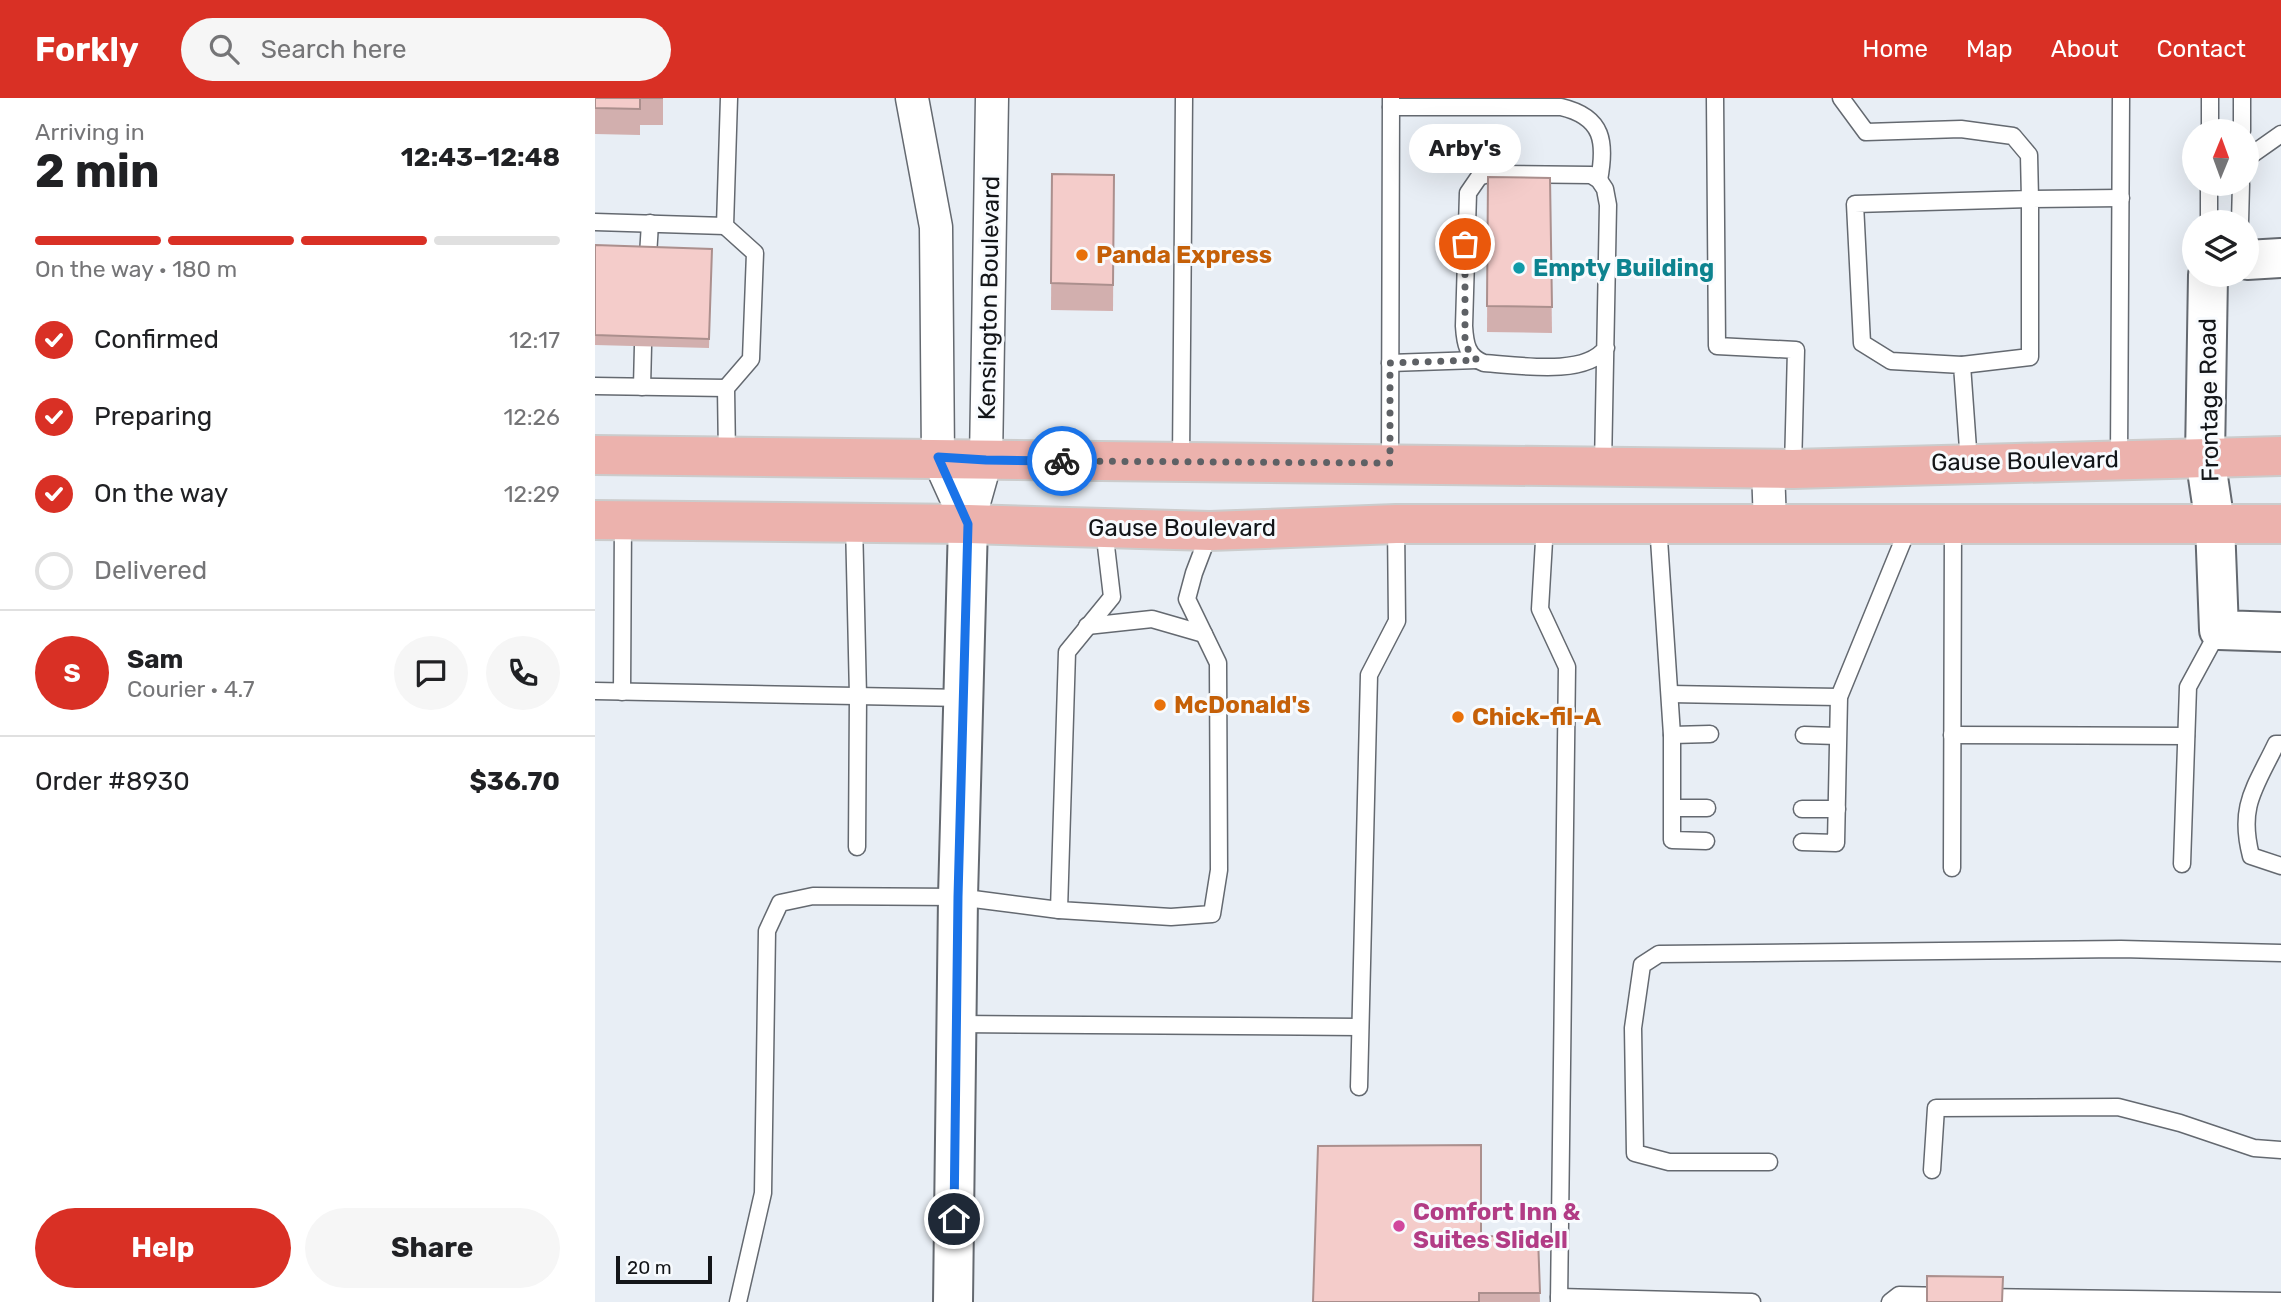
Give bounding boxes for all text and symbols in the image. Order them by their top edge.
search box [181,18,671,81]
text: Forkly [35,30,139,69]
icon: search [205,30,243,68]
text: Search here [261,34,407,65]
text: Home [1862,35,1928,63]
text: Map [1966,35,2013,63]
text: About [2051,35,2119,63]
text: Contact [2157,35,2246,63]
text: Arriving in [35,118,145,146]
north arrow [2182,119,2259,196]
map controls [2182,119,2259,287]
callout: Arby's [1409,125,1521,174]
text: Arby's [1429,134,1501,162]
text: 12:43–12:48 [401,142,560,173]
text: 2 min [35,144,160,199]
street label: Kensington Boulevard [973,176,1005,420]
button: layers [2182,210,2259,287]
pin [1435,214,1495,274]
icon: bag [1446,225,1484,263]
place label: Panda Express [1096,241,1272,269]
marker: Panda Express [1074,247,1090,263]
place label: Empty Building [1533,254,1714,282]
text: On the way · 180 m [35,255,237,283]
marker: Empty Building [1511,260,1527,276]
street label: Frontage Road [2194,318,2224,482]
icon: check [35,321,73,359]
text: Confirmed [94,324,219,355]
text: 12:17 [509,326,560,354]
icon: check [35,398,73,436]
text: Preparing [94,401,212,432]
text: 12:26 [503,403,560,431]
courier [1027,426,1097,496]
icon: bike [1043,442,1081,480]
street label: Gause Boulevard [1931,445,2119,477]
icon: check [35,475,73,513]
text: On the way [94,478,228,509]
text: 12:29 [504,480,560,508]
street label: Gause Boulevard [1088,514,1276,542]
text: Delivered [94,555,207,586]
button: chat [394,636,468,710]
button: phone [486,636,560,710]
text: Sam [127,644,183,675]
text: S [63,658,81,689]
text: Courier · 4.7 [127,675,254,703]
place label: McDonald's [1174,691,1310,719]
marker: McDonald's [1152,697,1168,713]
place label: Chick-fil-A [1472,703,1601,731]
marker: Chick-fil-A [1450,709,1466,725]
text: Order #8930 [35,766,190,797]
text: $36.70 [469,766,560,797]
pin [924,1189,984,1249]
place label: Comfort Inn & Suites Slidell [1413,1198,1580,1254]
icon: home [935,1200,973,1238]
button: Help [35,1208,291,1288]
button: Share [305,1208,560,1288]
marker: Comfort Inn & Suites Slidell [1391,1218,1407,1234]
scale bar [616,1253,712,1285]
text: 20 m [627,1256,672,1279]

